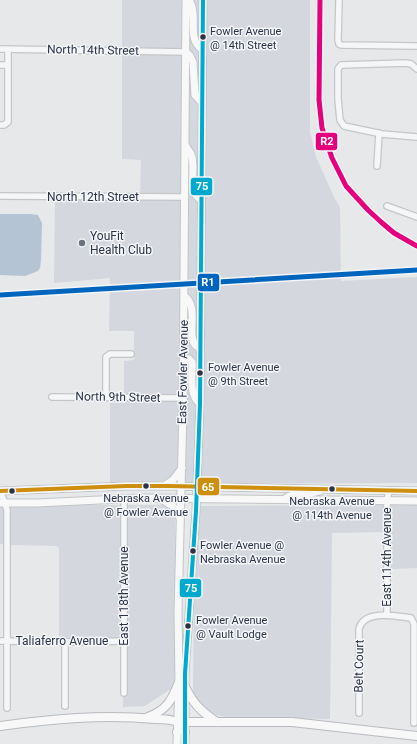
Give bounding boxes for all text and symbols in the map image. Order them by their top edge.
place label: Fowler Avenue @ 14th Street [210,25,282,52]
marker: Fowler Avenue @ 14th Street [198,32,208,42]
street label: North 14th Street [47,42,139,58]
line badge: R2 [315,132,338,151]
text: R2 [320,135,334,148]
line badge: 75 [190,177,213,196]
text: 75 [196,180,208,193]
street label: North 12th Street [47,190,139,204]
place label: YouFit Health Club [90,229,152,257]
marker: YouFit Health Club [77,238,87,248]
line badge: R1 [197,273,220,292]
text: R1 [201,276,215,289]
street label: East Fowler Avenue [175,320,191,424]
place label: Fowler Avenue @ 9th Street [208,361,280,388]
marker: Fowler Avenue @ 9th Street [195,368,205,378]
street label: North 9th Street [75,389,161,405]
line badge: 65 [197,477,220,496]
marker: Nebraska Avenue @ Fowler Avenue [141,481,151,491]
text: 65 [202,481,214,494]
marker: Nebraska Avenue @ 114th Avenue [327,484,337,494]
unlabelled marker [7,486,17,496]
place label: Nebraska Avenue @ Fowler Avenue [103,492,189,519]
place label: Nebraska Avenue @ 114th Avenue [289,495,375,522]
street label: East 114th Avenue [380,507,394,607]
place label: Fowler Avenue @ Nebraska Avenue [200,539,285,566]
street label: East 118th Avenue [117,546,131,646]
marker: Fowler Avenue @ Nebraska Avenue [188,546,198,556]
line badge: 75 [179,578,202,598]
text: 75 [185,582,197,595]
place label: Fowler Avenue @ Vault Lodge [196,614,268,641]
marker: Fowler Avenue @ Vault Lodge [183,621,193,631]
street label: Taliaferro Avenue [16,634,108,648]
street label: Belt Court [352,639,366,693]

